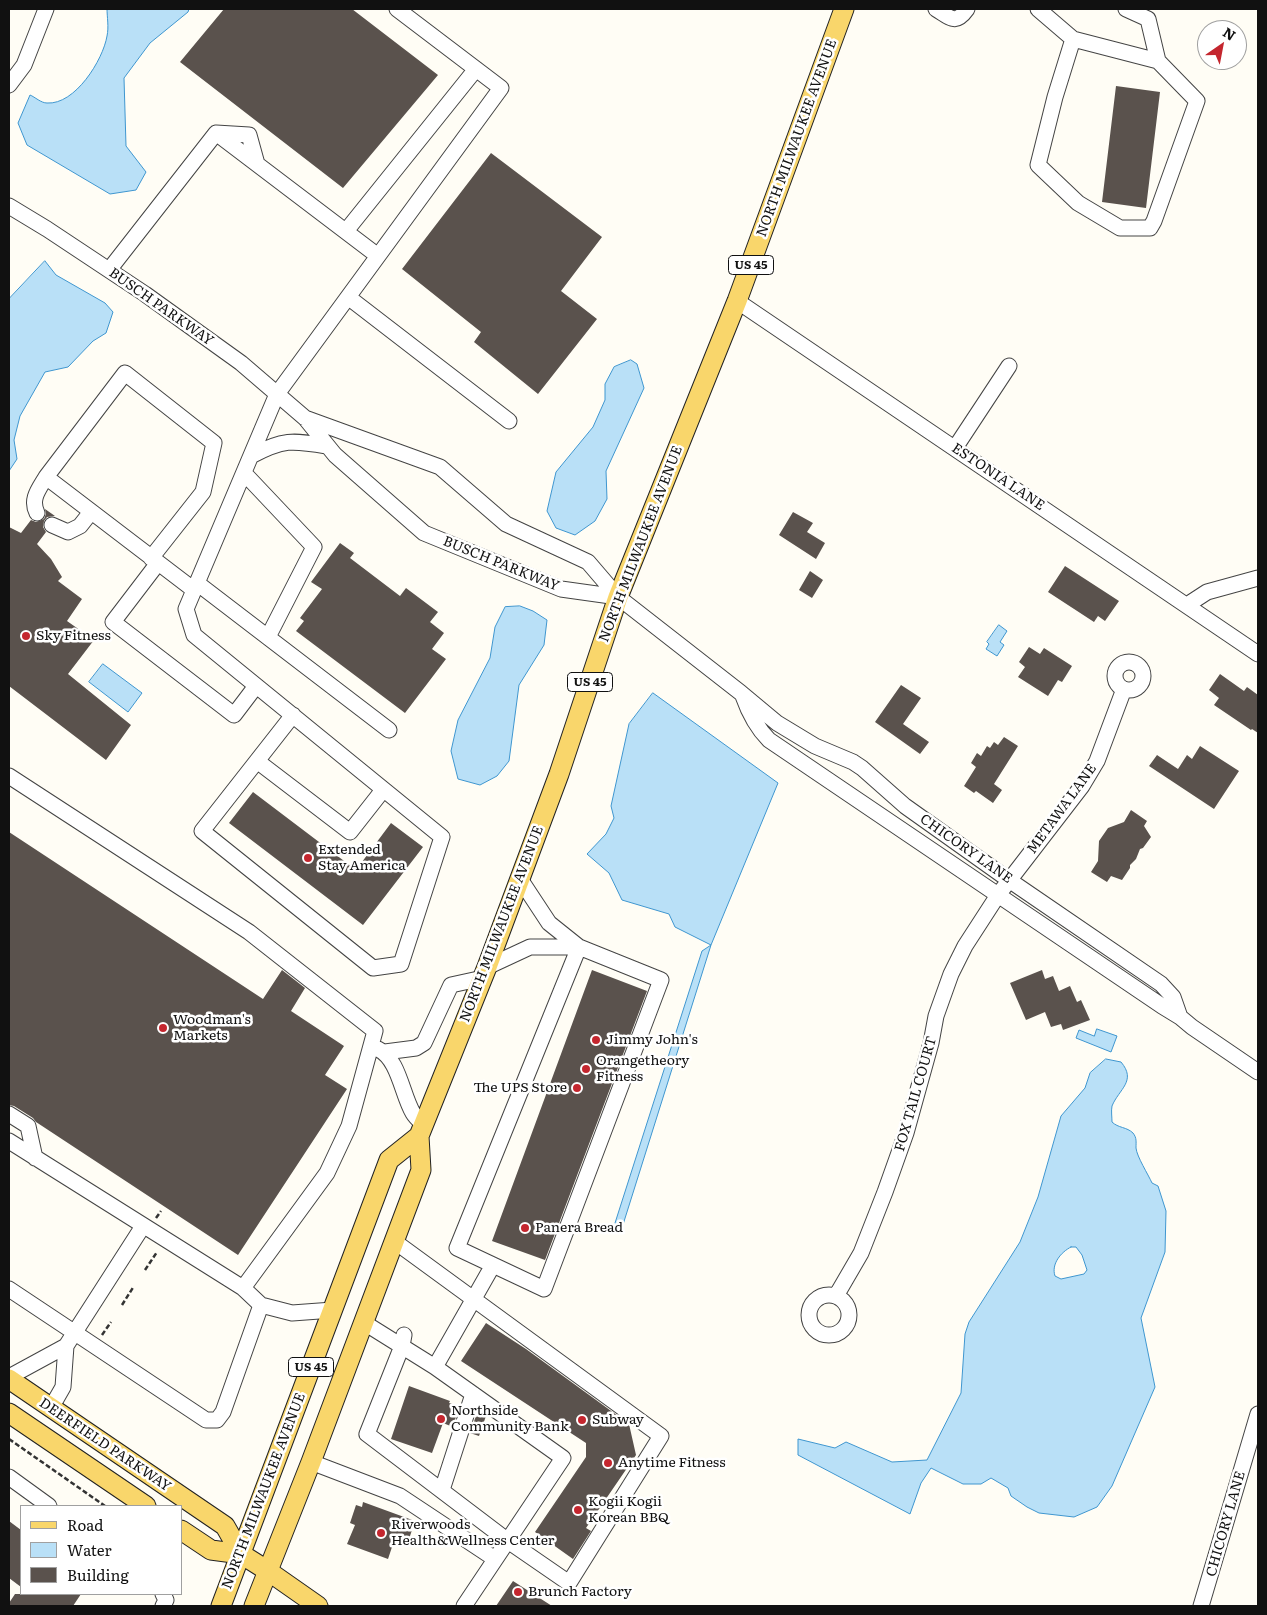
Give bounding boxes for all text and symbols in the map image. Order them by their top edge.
north arrow [1197,20,1247,70]
text: N [1219,22,1240,45]
street label: NORTH MILWAUKEE AVENUE [753,37,841,239]
road number: US 45 [728,256,774,274]
street label: BUSCH PARKWAY [105,265,217,349]
street label: ESTONIA LANE [948,440,1048,514]
street label: NORTH MILWAUKEE AVENUE [596,443,686,645]
street label: BUSCH PARKWAY [440,533,562,595]
place label: Sky Fitness [36,628,111,644]
marker: Sky Fitness [20,630,32,642]
road number: US 45 [568,672,612,692]
street label: METAWA LANE [1024,761,1100,857]
street label: CHICORY LANE [917,811,1015,887]
street label: NORTH MILWAUKEE AVENUE [457,823,547,1025]
place label: Extended Stay America [318,842,406,874]
marker: Extended Stay America [302,852,314,864]
place label: Woodman's Markets [173,1012,251,1044]
marker: Woodman's Markets [157,1022,169,1034]
place label: Jimmy John's [606,1032,698,1048]
marker: Jimmy John's [590,1034,602,1046]
street label: FOX TAIL COURT [892,1034,940,1154]
place label: Orangetheory Fitness [596,1053,689,1086]
marker: Orangetheory Fitness [580,1063,592,1075]
place label: The UPS Store [473,1080,567,1096]
marker: The UPS Store [571,1082,583,1094]
place label: Panera Bread [535,1220,623,1236]
marker: Panera Bread [519,1222,531,1234]
road number: US 45 [288,1358,334,1376]
street label: NORTH MILWAUKEE AVENUE [219,1390,309,1592]
street label: DEERFIELD PARKWAY [36,1395,174,1495]
place label: Northside Community Bank [451,1403,569,1435]
place label: Subway [592,1412,644,1428]
marker: Northside Community Bank [435,1413,447,1425]
marker: Subway [576,1414,588,1426]
place label: Anytime Fitness [618,1455,726,1471]
marker: Anytime Fitness [602,1457,614,1469]
street label: CHICORY LANE [1203,1469,1249,1579]
place label: Kogii Kogii Korean BBQ [588,1494,669,1526]
marker: Kogii Kogii Korean BBQ [572,1504,584,1516]
legend [20,1505,182,1595]
text: Road [67,1513,103,1536]
place label: Riverwoods Health&Wellness Center [391,1517,554,1550]
marker: Riverwoods Health&Wellness Center [375,1527,387,1539]
text: Water [67,1538,112,1561]
text: Building [67,1563,129,1586]
place label: Brunch Factory [528,1584,632,1600]
marker: Brunch Factory [512,1586,524,1598]

